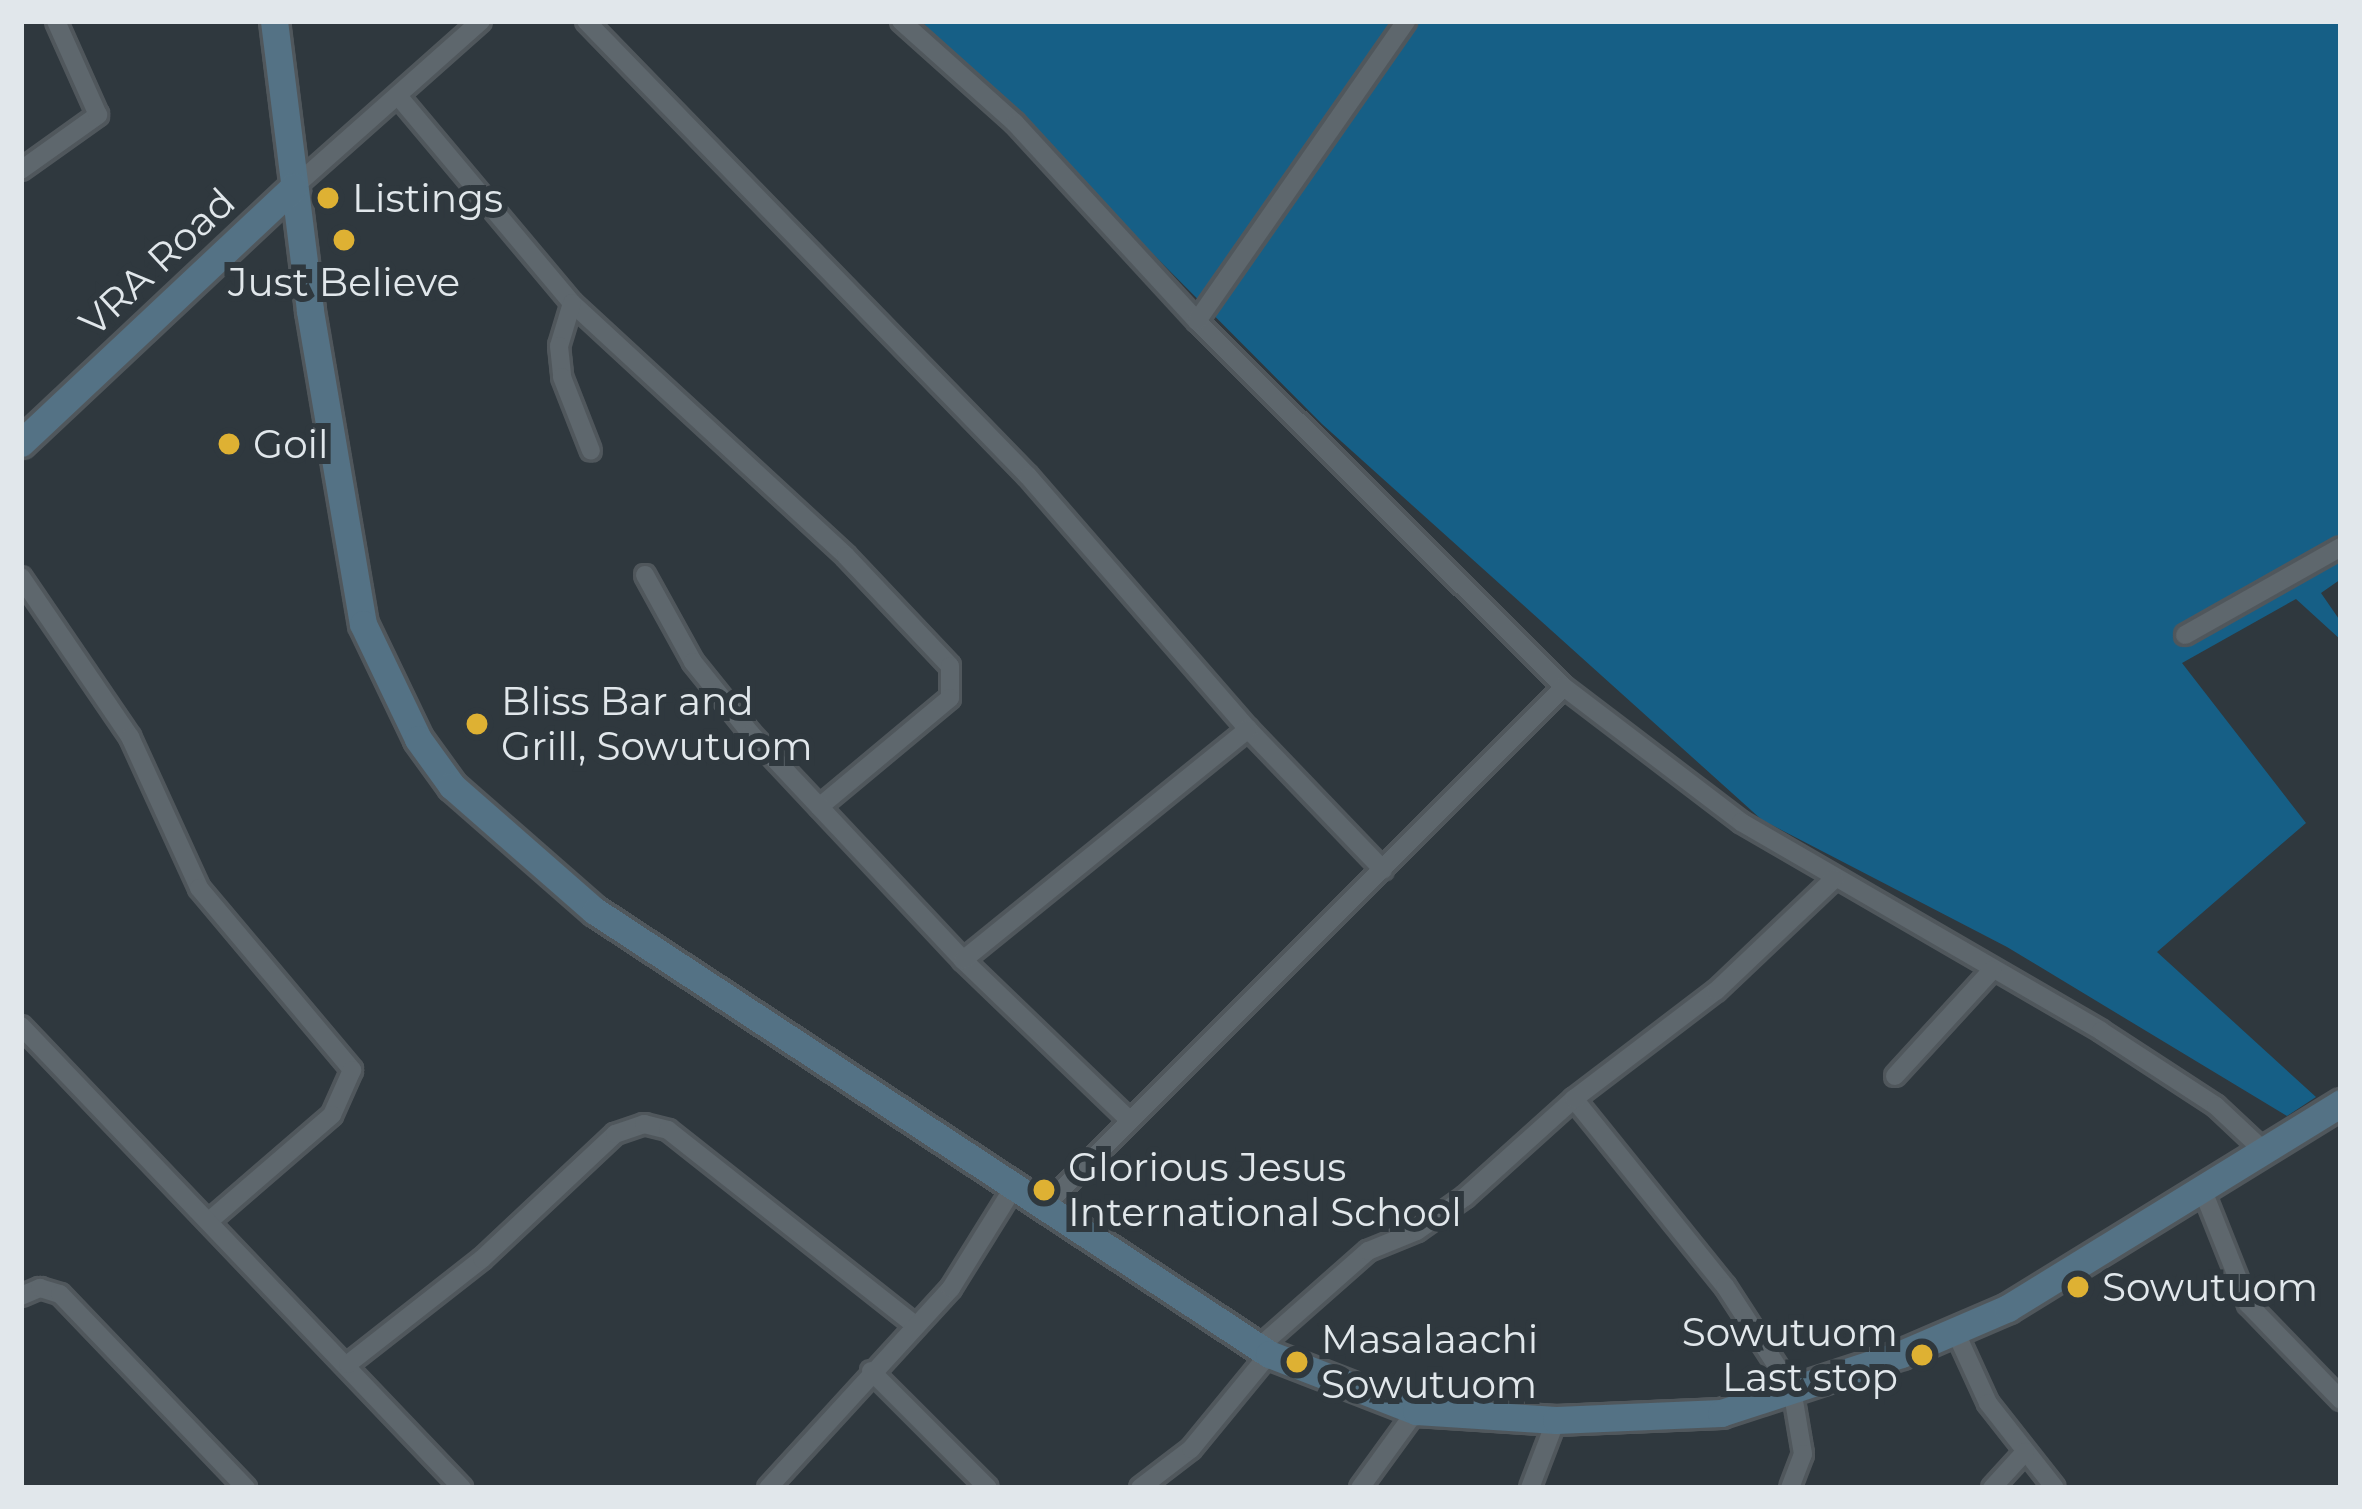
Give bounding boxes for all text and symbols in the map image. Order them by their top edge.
place label: Listings [352,175,503,221]
street label: VRA Road [70,178,244,346]
marker: Listings [315,185,341,211]
marker: Just Believe [331,227,357,253]
place label: Just Believe [228,259,460,305]
place label: Goil [253,421,329,467]
marker: Goil [216,431,242,457]
place label: Bliss Bar and Grill, Sowutuom [501,679,813,770]
marker: Bliss Bar and Grill, Sowutuom [464,711,490,737]
place label: Glorious Jesus International School [1068,1145,1462,1236]
marker: Glorious Jesus International School [1031,1177,1057,1203]
place label: Sowutuom [2102,1264,2318,1310]
marker: Sowutuom [2065,1274,2091,1300]
place label: Sowutuom Last stop [1682,1310,1898,1401]
place label: Masalaachi Sowutuom [1321,1317,1538,1408]
marker: Sowutuom Last stop [1909,1342,1935,1368]
marker: Masalaachi Sowutuom [1284,1349,1310,1375]

